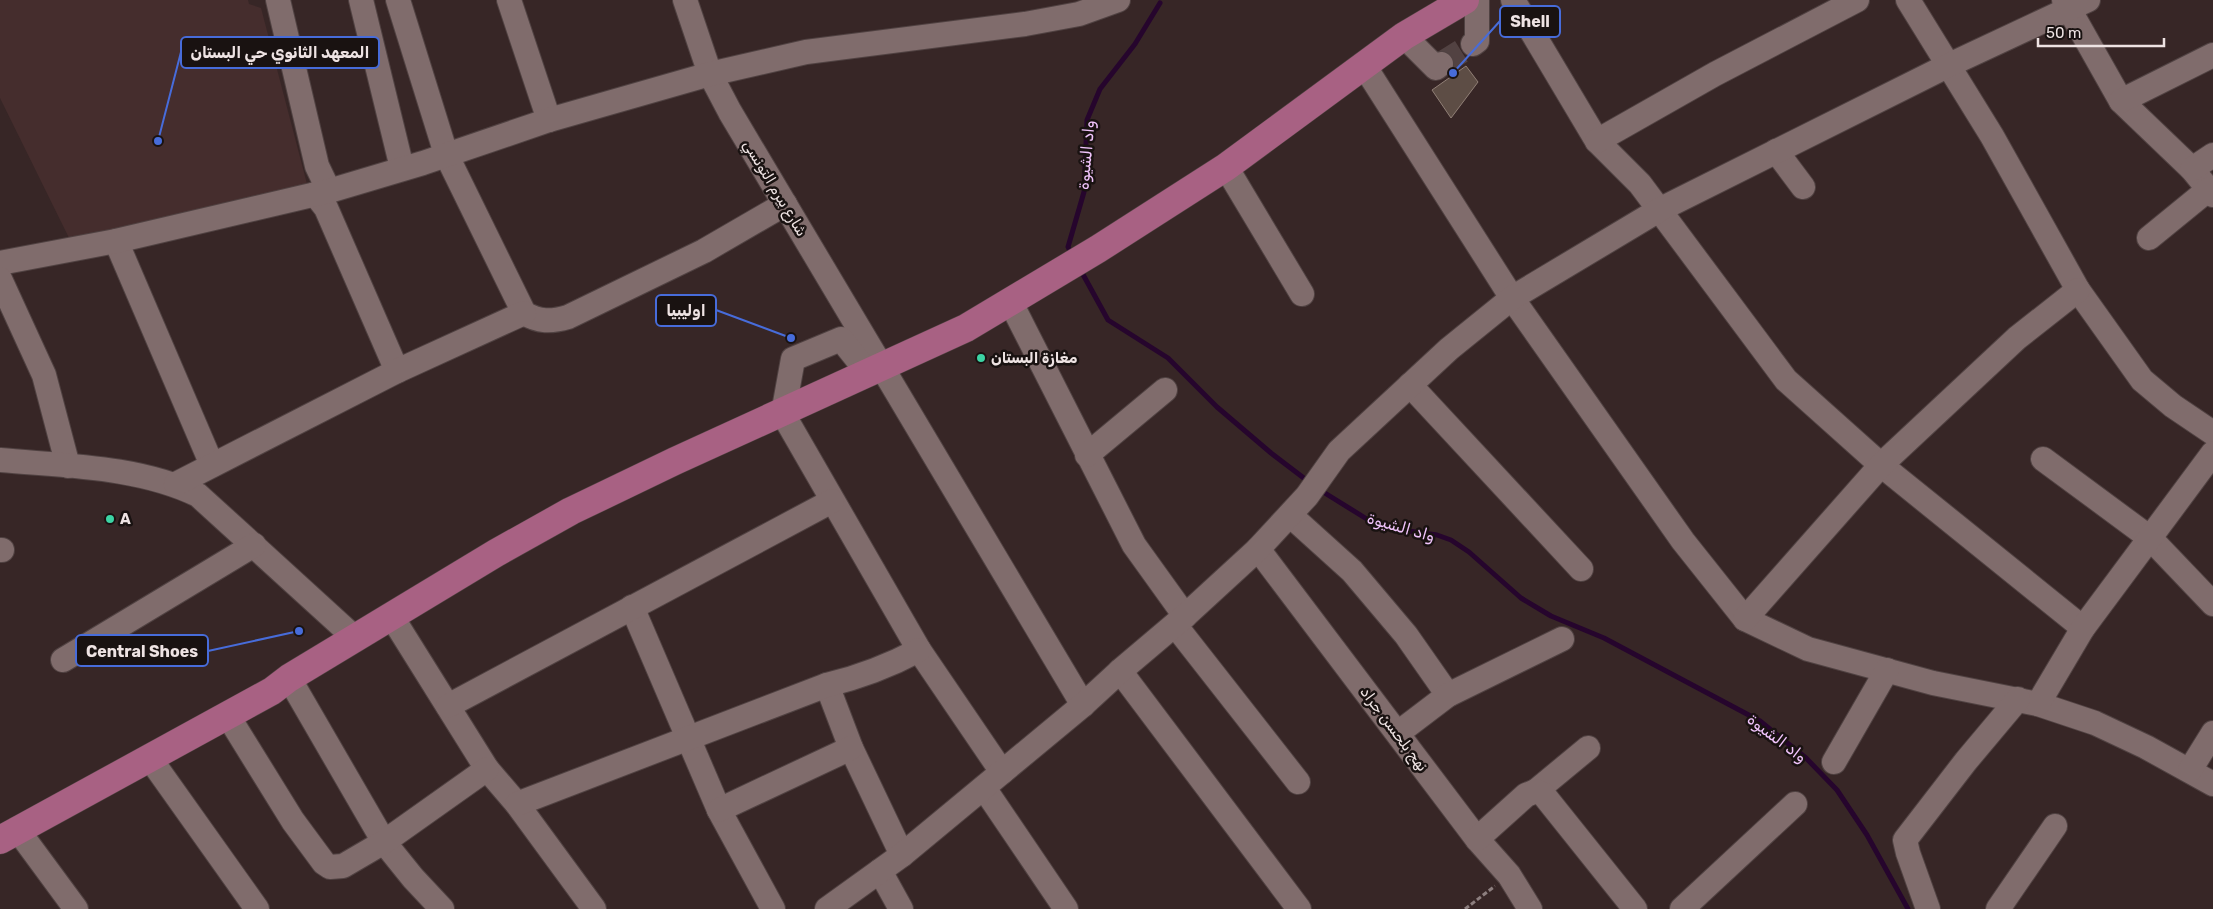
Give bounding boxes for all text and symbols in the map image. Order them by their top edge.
callout: Shell [1500,6,1560,37]
text: Shell [1510,12,1550,31]
scale bar [2038,15,2164,47]
text: 50 m [2046,24,2081,42]
callout: المعهد الثانوي حي البستان [181,37,379,68]
text: المعهد الثانوي حي البستان [191,43,369,65]
water label: واد الشيوة [1074,120,1099,191]
street label: شارع بيرم التونسي [737,137,811,241]
callout: اوليبيا [656,295,716,326]
text: اوليبيا [666,301,706,320]
place label: مغازة البستان [991,349,1078,367]
marker: مغازة البستان [975,352,987,364]
water label: واد الشيوة [1365,508,1437,547]
place label: A [120,510,131,528]
marker: A [104,513,116,525]
callout: Central Shoes [76,635,208,666]
text: Central Shoes [86,642,198,661]
street label: نهج بلحسن جراد [1355,683,1432,776]
water label: واد الشيوة [1743,709,1811,767]

